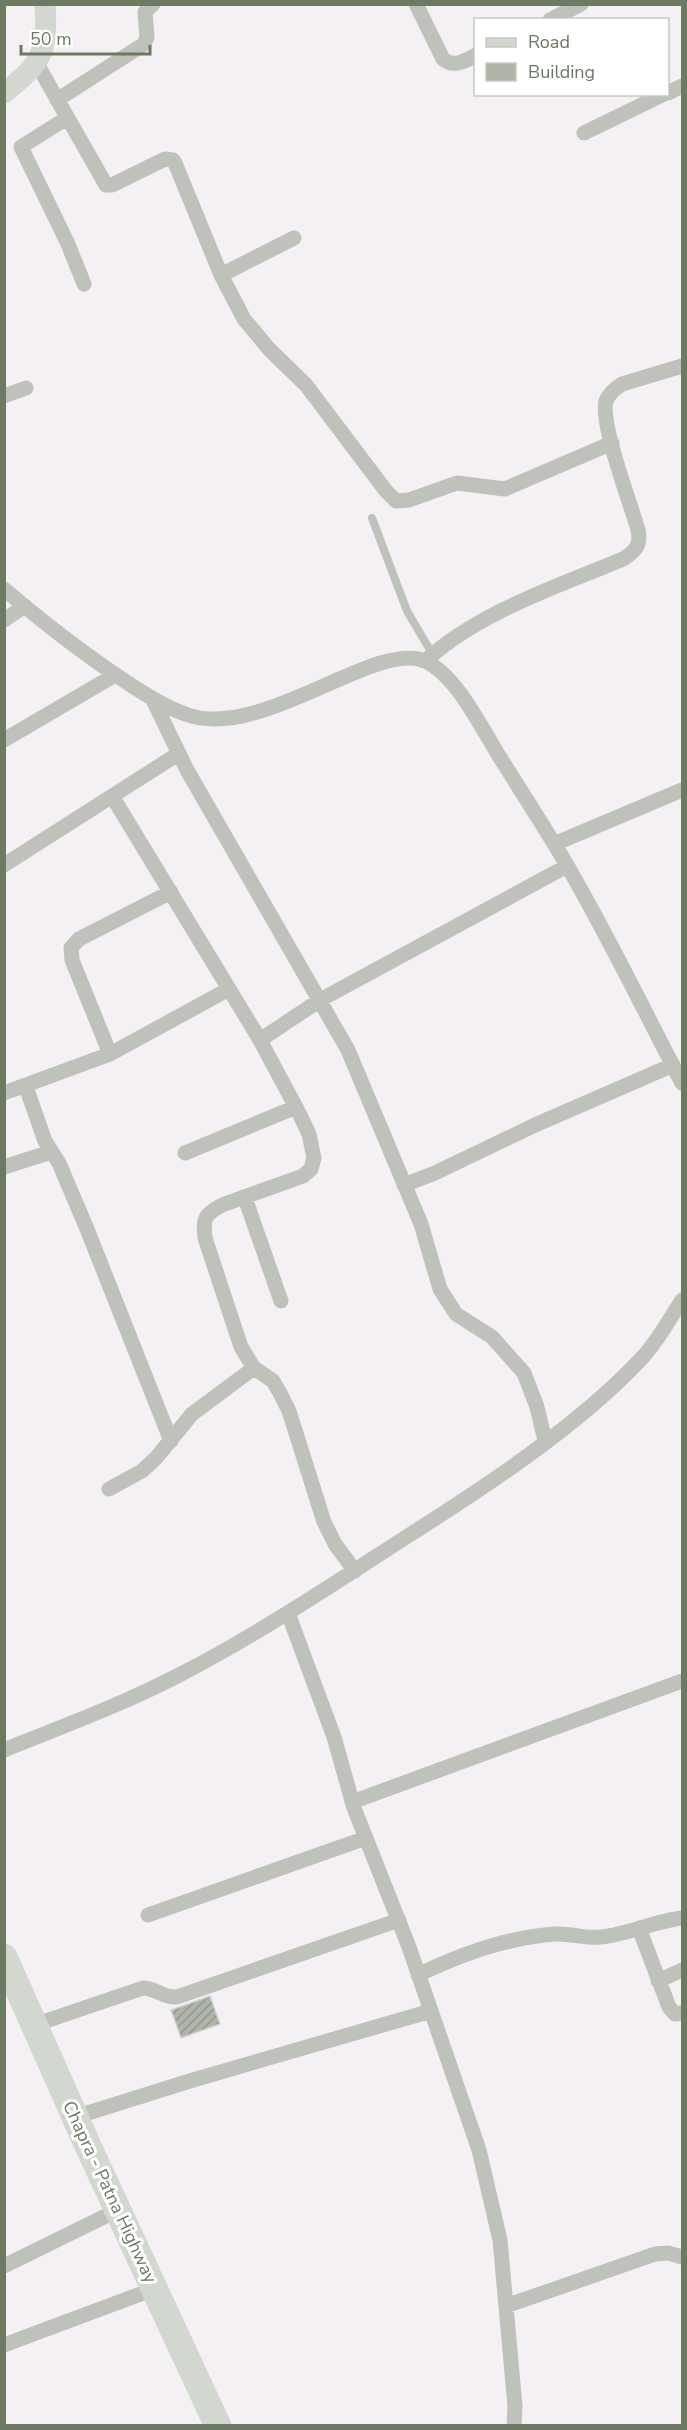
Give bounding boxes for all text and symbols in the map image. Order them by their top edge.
scale bar [21,18,150,56]
legend [474,18,669,96]
text: 50 m [30,27,72,51]
text: Road [528,30,570,54]
text: Building [528,60,595,84]
street label: Chapra - Patna Highway [57,2097,163,2288]

